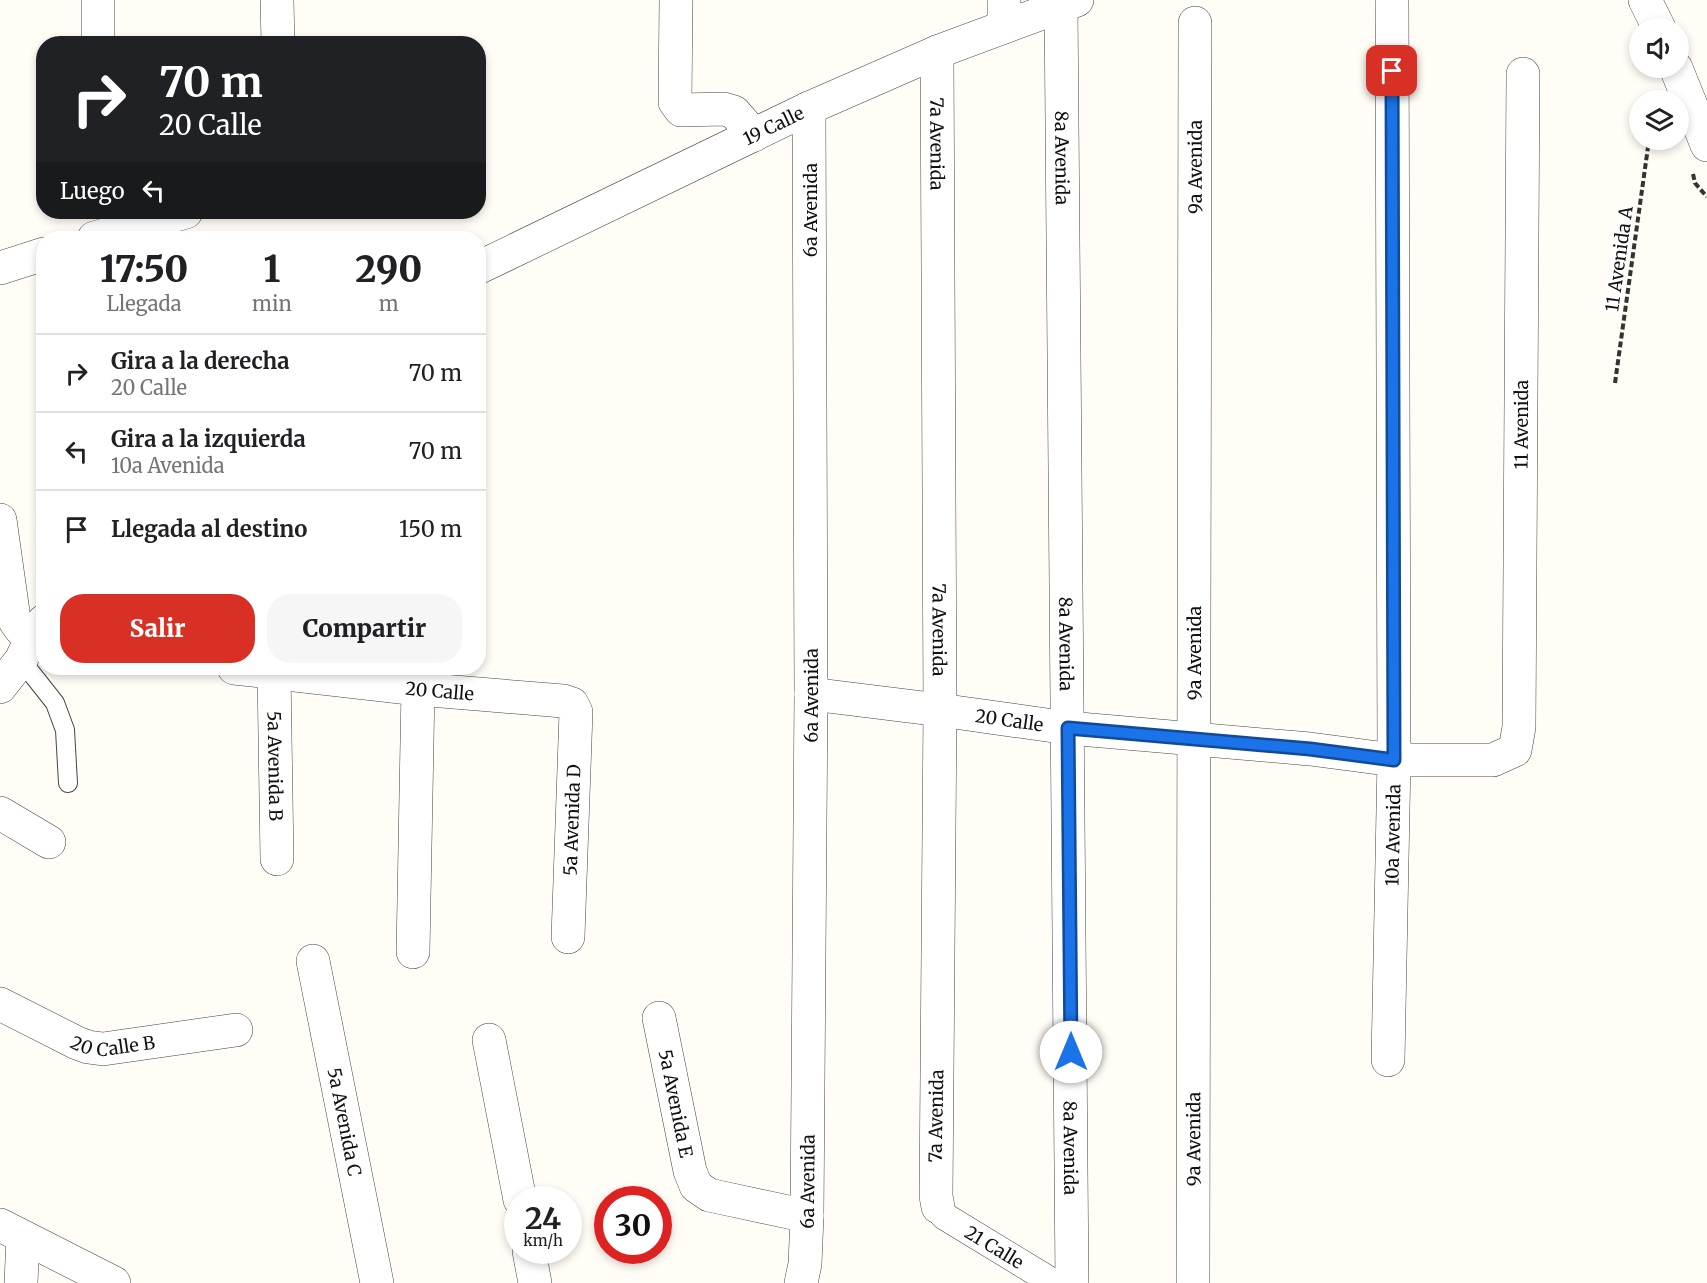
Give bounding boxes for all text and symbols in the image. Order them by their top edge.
map controls [1629,18,1689,150]
button: sound [1629,18,1689,78]
pin [1366,45,1417,96]
icon: arrive [1375,54,1408,87]
text: 70 m [159,56,263,108]
icon: right [60,60,138,138]
button: layers [1629,90,1689,150]
street label: 7a Avenida [926,97,949,191]
street label: 19 Calle [739,101,807,150]
text: 20 Calle [159,108,262,142]
street label: 8a Avenida [1050,111,1074,206]
street label: 9a Avenida [1183,120,1206,214]
street label: 6a Avenida [799,162,822,257]
icon: left [137,174,170,207]
text: Luego [60,177,125,205]
street label: 11 Avenida A [1600,204,1638,313]
text: 17:50 [100,247,188,292]
text: 1 [263,247,280,292]
text: 290 [355,247,422,292]
text: Llegada [107,291,182,316]
text: min [252,291,292,316]
text: m [379,291,399,316]
text: Gira a la derecha [111,347,289,375]
icon: right [60,357,93,390]
text: 70 m [409,359,462,387]
text: 20 Calle [111,375,187,400]
street label: 11 Avenida [1509,379,1533,469]
text: Gira a la izquierda [111,425,306,453]
icon: left [60,435,93,468]
text: 70 m [409,437,462,465]
text: 10a Avenida [111,453,225,478]
icon: arrive [60,513,93,546]
text: Llegada al destino [111,515,307,543]
text: 150 m [399,515,462,543]
street label: 7a Avenida [928,583,951,677]
button: Salir [60,594,255,663]
button: Compartir [267,594,462,663]
street label: 8a Avenida [1055,597,1078,692]
street label: 9a Avenida [1182,606,1206,700]
street label: 6a Avenida [799,648,823,743]
street label: 20 Calle [404,676,475,705]
street label: 20 Calle [974,704,1045,736]
street label: 5a Avenida B [263,711,288,821]
street label: 5a Avenida D [559,764,585,876]
street label: 10a Avenida [1380,783,1405,886]
position arrow [1039,1020,1103,1084]
street label: 20 Calle B [67,1030,156,1061]
street label: 5a Avenida E [654,1047,699,1160]
street label: 5a Avenida C [323,1066,367,1178]
street label: 7a Avenida [924,1069,948,1163]
street label: 9a Avenida [1182,1092,1205,1186]
street label: 8a Avenida [1059,1101,1083,1196]
street label: 6a Avenida [795,1134,819,1229]
speed limit sign: 30 [594,1186,672,1264]
text: 24 [525,1199,561,1237]
street label: 21 Calle [961,1220,1028,1273]
text: km/h [523,1231,563,1250]

